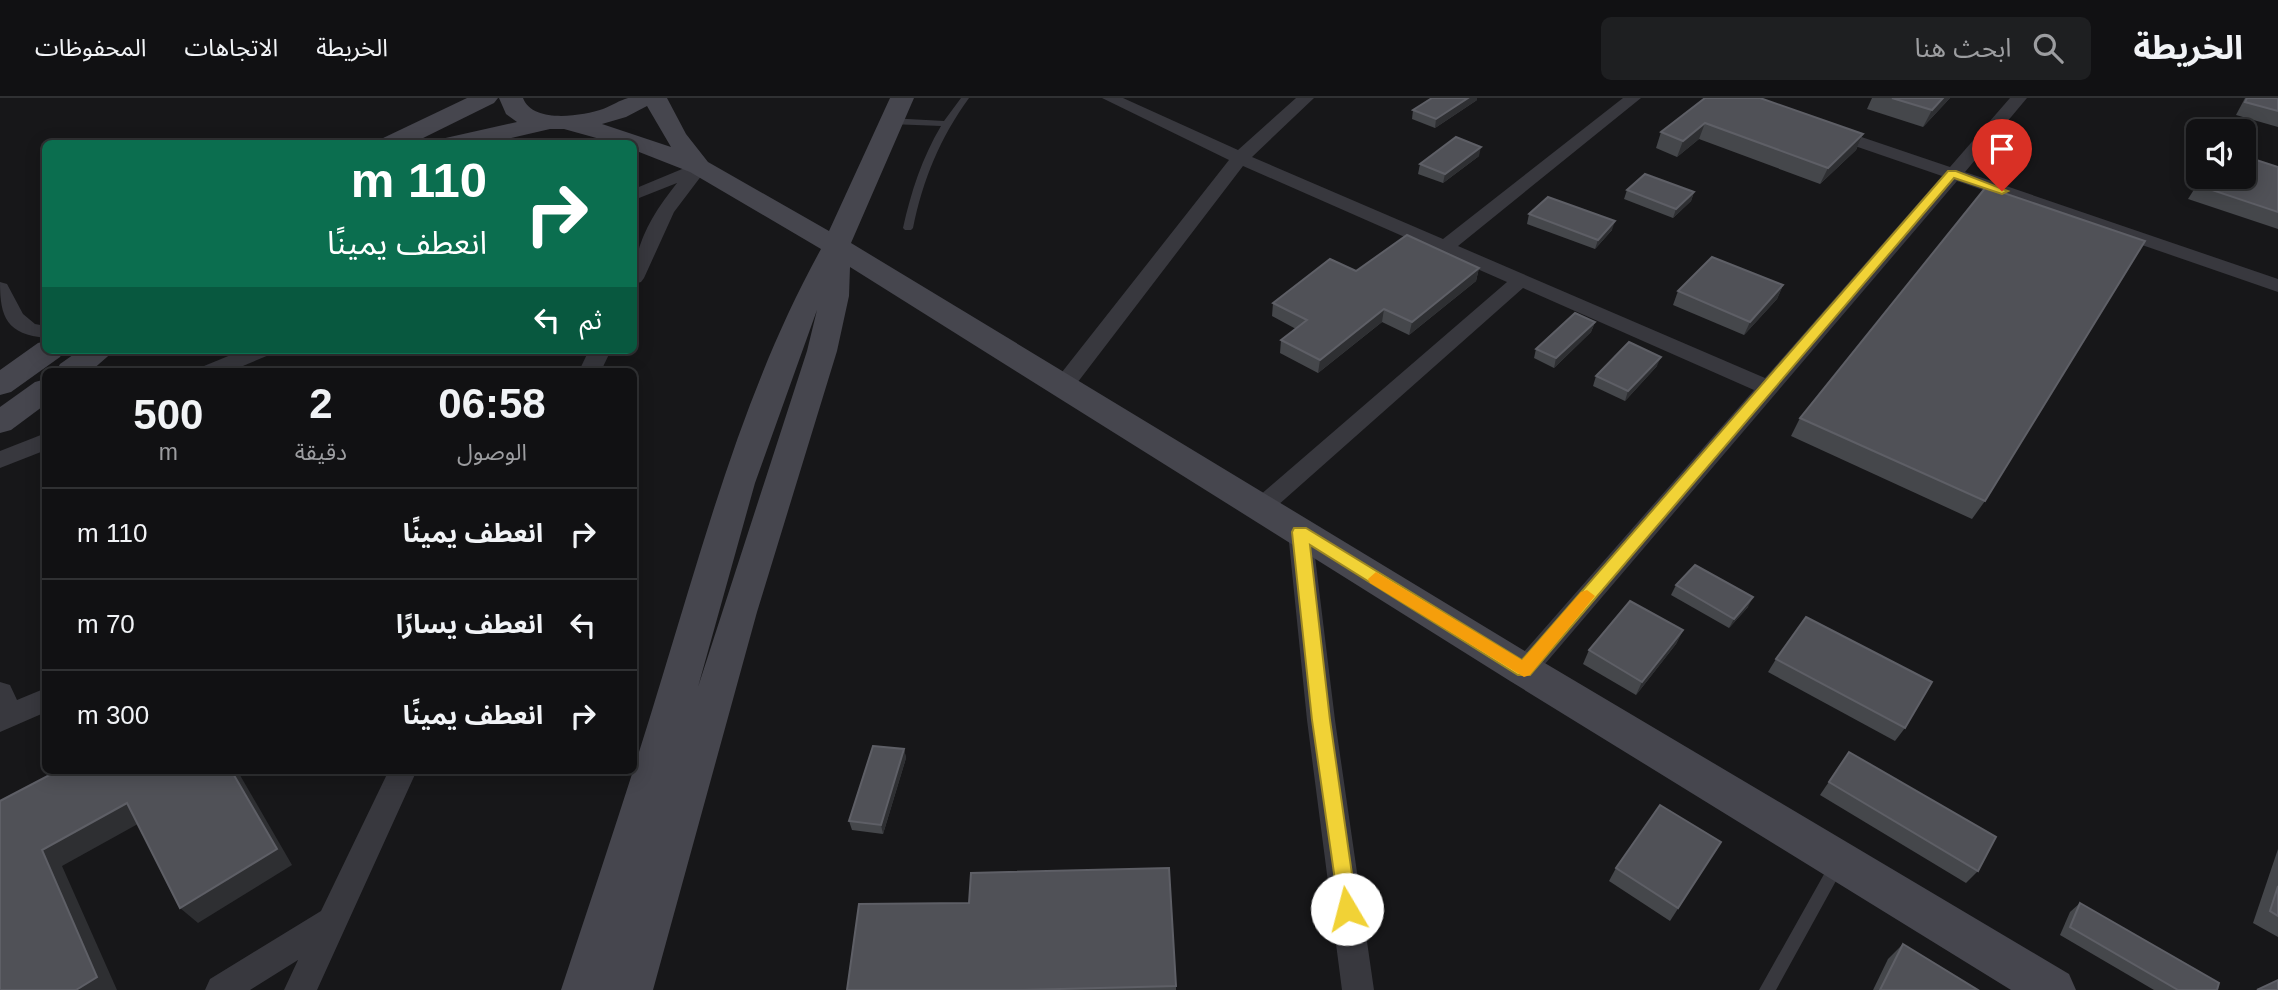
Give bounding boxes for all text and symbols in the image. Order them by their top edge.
search box [1601,17,2091,80]
icon: search [2029,29,2067,67]
text: الخريطة [2133,29,2243,66]
text: ابحث هنا [1915,33,2011,63]
text: المحفوظات [35,34,146,61]
text: الاتجاهات [184,34,278,61]
text: الخريطة [316,34,388,61]
pin [1972,119,2032,191]
map controls [2186,119,2256,189]
button: sound [2186,119,2256,189]
icon: arrive [1983,130,2021,168]
text: 110 m [351,153,487,207]
icon: right [511,168,602,259]
text: انعطف يمينًا [327,225,487,261]
icon: left [528,301,566,339]
text: ثم [580,305,602,335]
text: 2 [309,380,333,427]
text: 06:58 [438,380,546,427]
text: 500 [133,391,203,438]
text: m [159,439,178,465]
text: دقيقة [295,439,347,465]
text: الوصول [457,439,527,465]
icon: right [564,515,602,553]
text: 110 m [77,518,147,548]
text: انعطف يمينًا [403,518,543,548]
icon: left [564,606,602,644]
text: 70 m [77,609,135,639]
text: انعطف يسارًا [396,609,543,639]
icon: right [564,697,602,735]
text: 300 m [77,700,149,730]
text: انعطف يمينًا [403,700,543,730]
position arrow [1310,872,1384,946]

